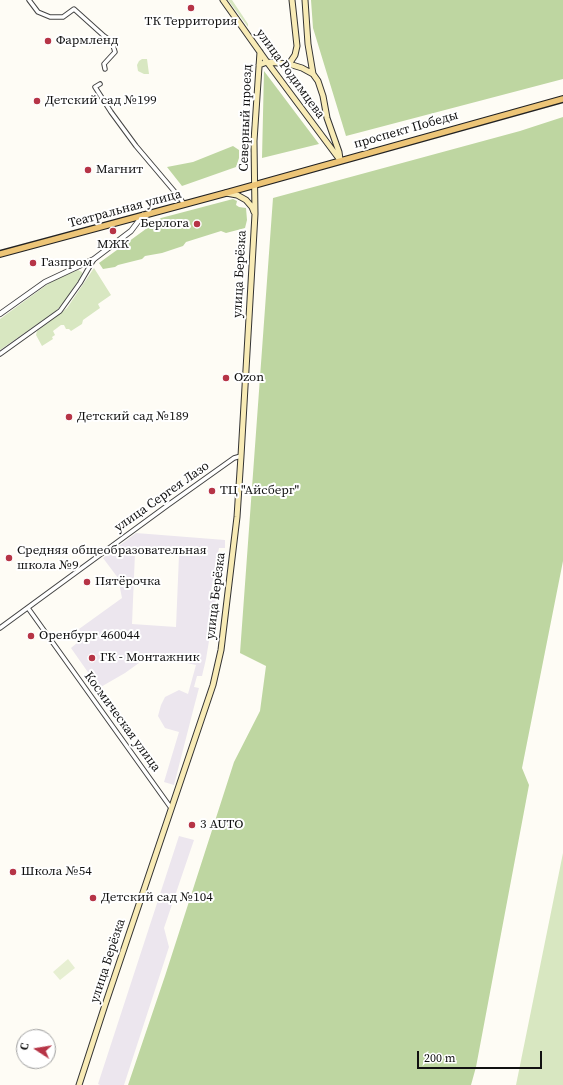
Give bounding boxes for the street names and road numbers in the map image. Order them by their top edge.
street label: улица Родимцева [252,26,328,122]
street label: Северный проезд [236,64,256,172]
street label: проспект Победы [352,108,460,152]
street label: Театральная улица [67,186,183,232]
street label: улица Берёзка [230,230,250,318]
street label: улица Сергея Лазо [112,458,212,536]
street label: улица Берёзка [203,552,229,640]
street label: Космическая улица [80,669,164,775]
street label: улица Берёзка [87,917,129,1005]

